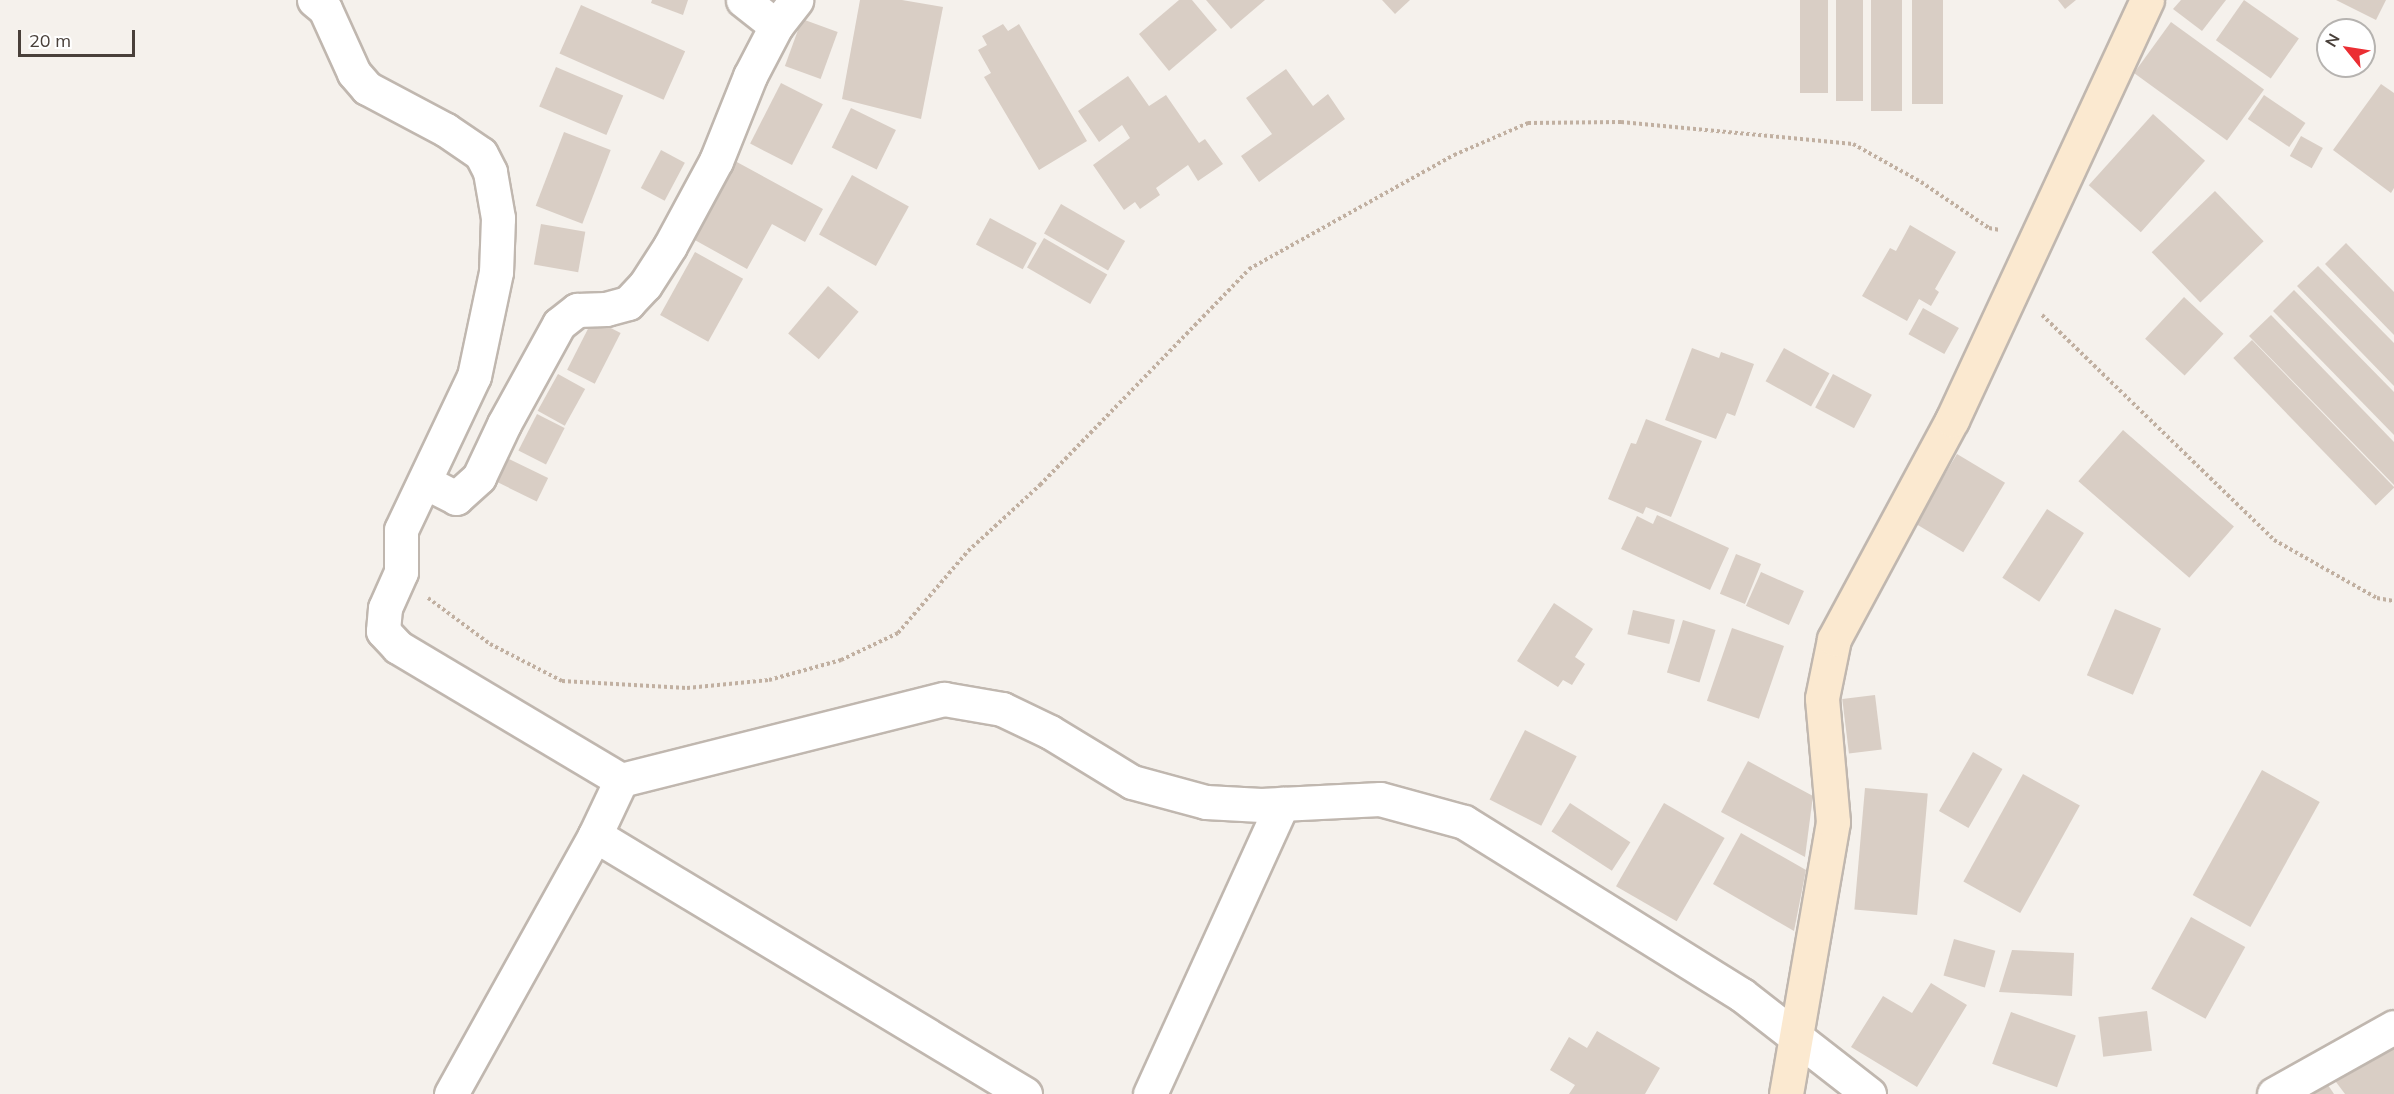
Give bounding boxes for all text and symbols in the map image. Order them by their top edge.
scale bar [21,18,138,56]
north arrow [2316,18,2376,78]
text: 20 m [29,29,71,52]
text: N [2320,30,2344,50]

